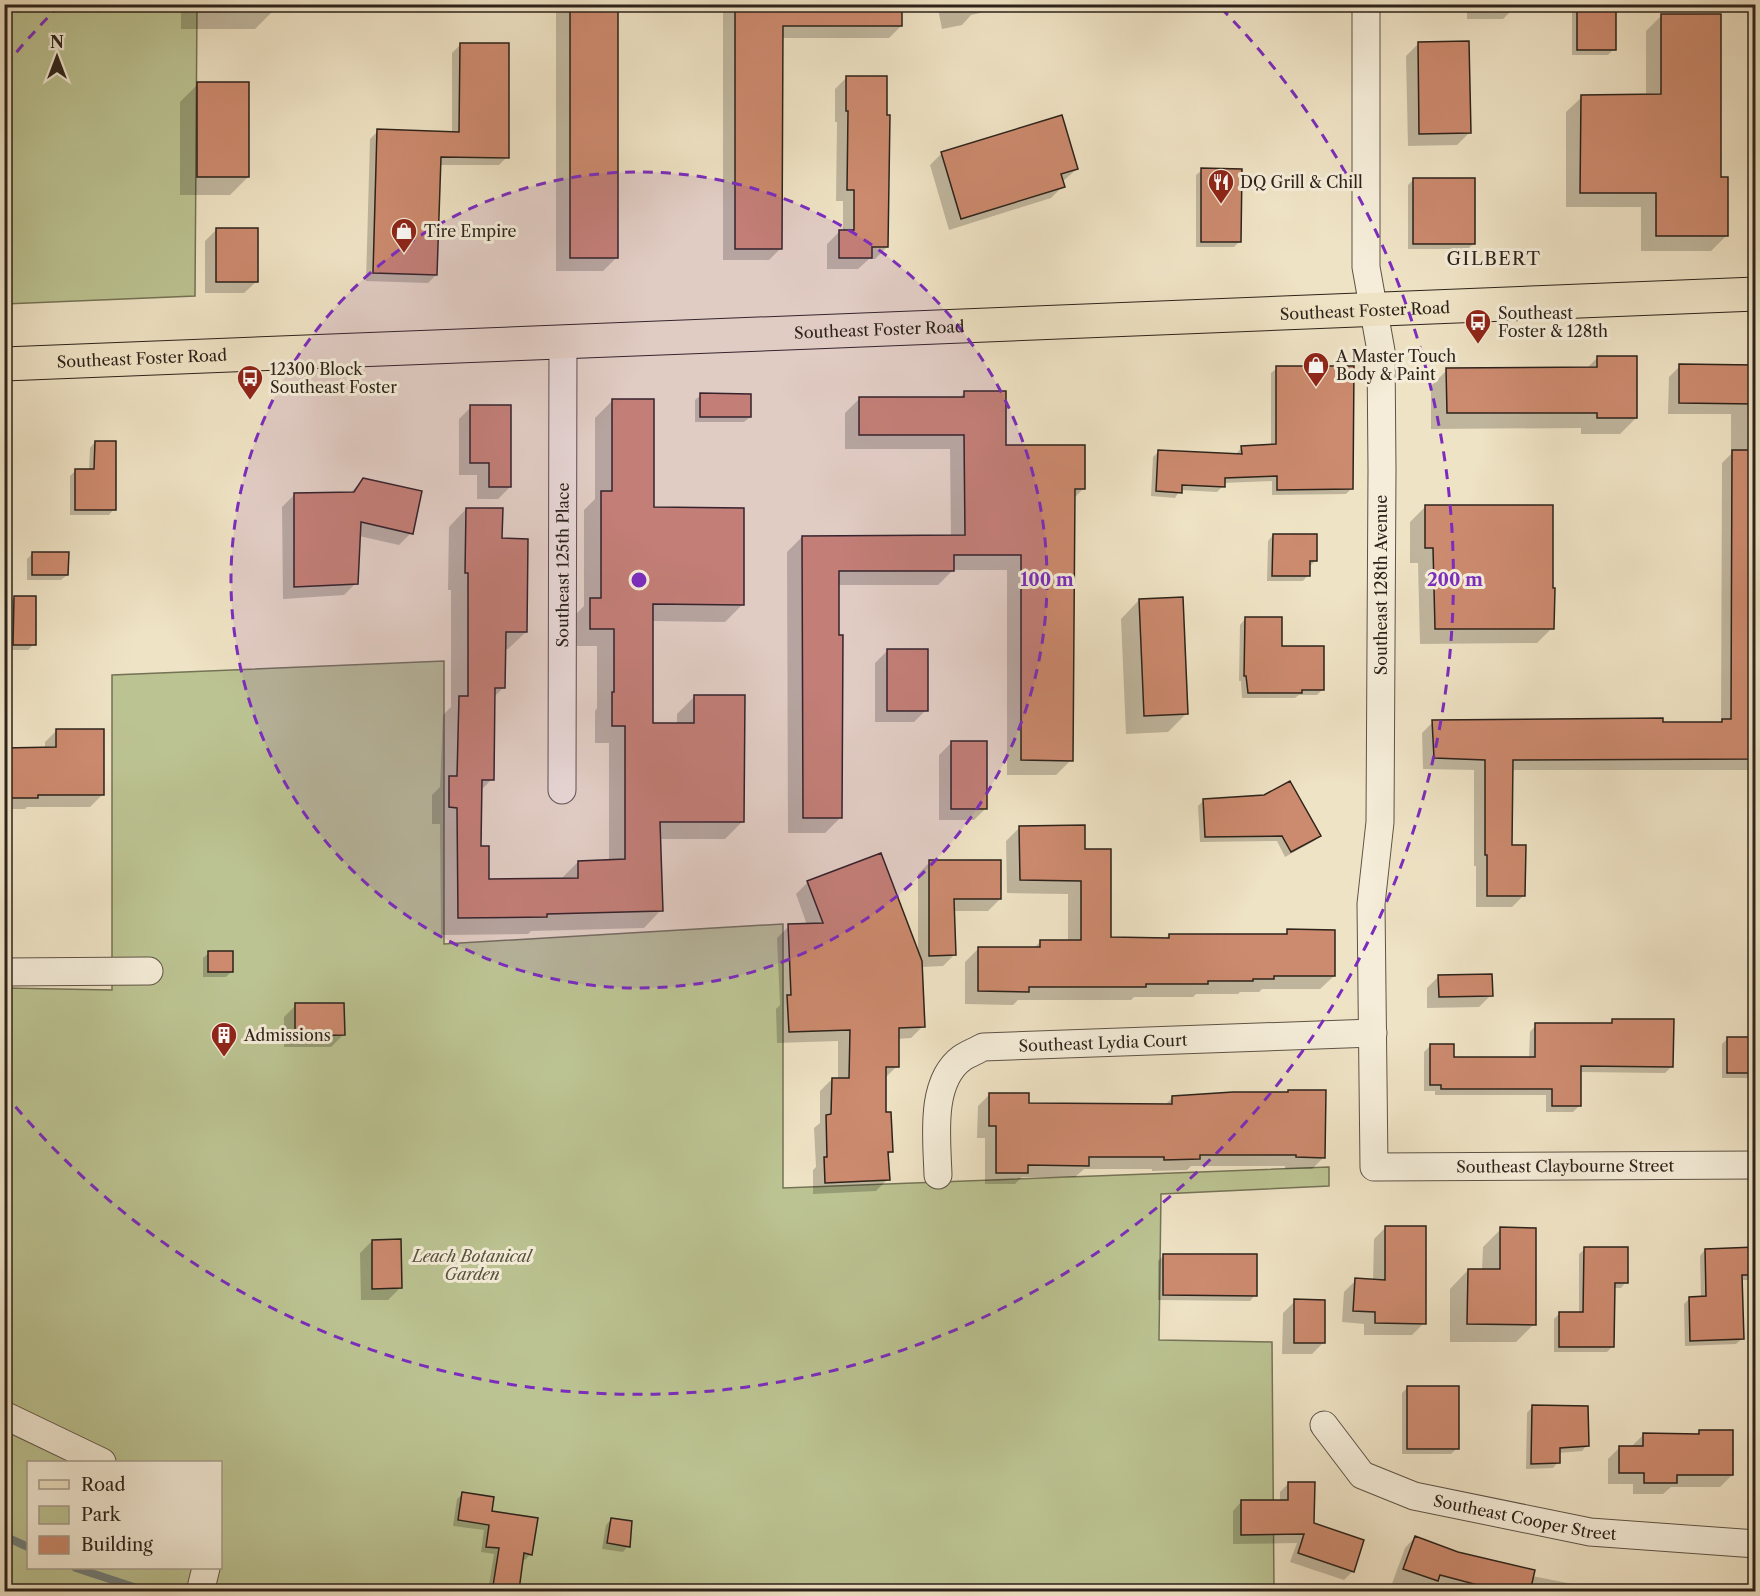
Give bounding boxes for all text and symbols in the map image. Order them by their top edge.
north arrow [27,27,87,87]
text: N [50,32,64,52]
restaurant icon: DQ Grill & Chill [1206,167,1236,205]
place label: DQ Grill & Chill [1240,172,1363,192]
shop icon: Tire Empire [389,216,419,254]
place label: Tire Empire [424,221,517,241]
district label: GILBERT [1447,248,1541,270]
street label: Southeast Foster Road [1279,297,1451,324]
place label: Southeast Foster & 128th [1498,303,1608,341]
bus stop icon: Southeast Foster & 128th [1463,307,1493,345]
street label: Southeast Foster Road [794,316,965,343]
street label: Southeast Foster Road [56,345,228,372]
place label: A Master Touch Body & Paint [1335,346,1456,384]
shop icon: A Master Touch Body & Paint [1301,350,1331,388]
place label: 12300 Block Southeast Foster [270,359,397,397]
bus stop icon: 12300 Block Southeast Foster [235,363,265,401]
street label: Southeast 125th Place [552,482,573,647]
street label: Southeast 128th Avenue [1371,495,1391,675]
text: 100 m [1020,569,1074,591]
text: 200 m [1427,569,1483,591]
centre of rings [629,570,649,590]
building icon: Admissions [209,1020,239,1058]
place label: Admissions [243,1025,331,1045]
street label: Southeast Lydia Court [1018,1030,1188,1056]
street label: Southeast Claybourne Street [1456,1155,1675,1177]
park label: Leach Botanical Garden [410,1246,534,1284]
legend [27,1461,222,1569]
text: Road [81,1474,126,1496]
street label: Southeast Cooper Street [1432,1490,1618,1544]
text: Park [81,1504,122,1526]
text: Building [81,1534,153,1556]

